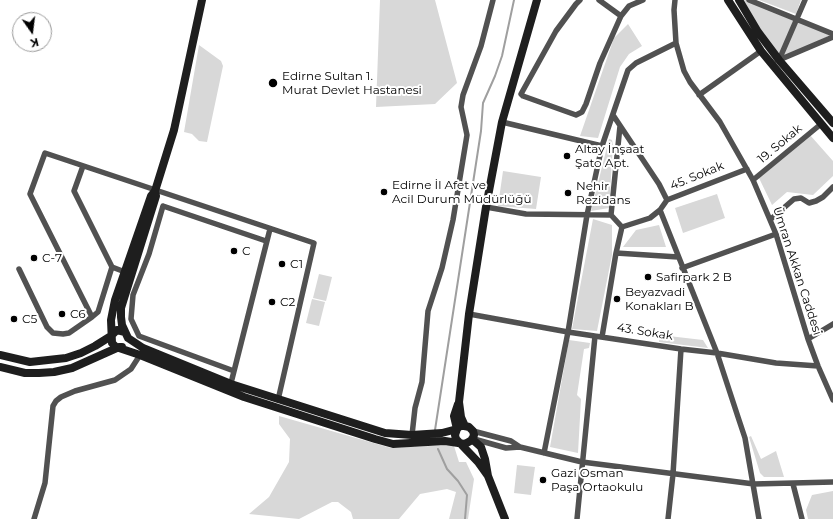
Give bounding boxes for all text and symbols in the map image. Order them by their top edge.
north arrow [12,12,52,52]
text: K [29,35,40,50]
place label: Edirne Sultan 1. Murat Devlet Hastanesi [282,69,422,97]
marker: Edirne Sultan 1. Murat Devlet Hastanesi [267,77,279,89]
street label: 19. Sokak [755,121,805,167]
place label: Altay İnşaat Şato Apt. [575,142,644,170]
marker: Altay İnşaat Şato Apt. [562,151,572,161]
street label: 45. Sokak [668,159,726,193]
place label: Edirne İl Afet ve Acil Durum Müdürlüğü [392,178,532,206]
place label: Nehir Rezidans [576,179,630,207]
marker: Edirne İl Afet ve Acil Durum Müdürlüğü [379,187,389,197]
marker: Nehir Rezidans [563,188,573,198]
street label: Ümran Akkan Caddesi [769,205,825,337]
place label: C [242,244,251,258]
marker: C [229,246,239,256]
place label: C-7 [42,251,62,265]
marker: C-7 [29,253,39,263]
place label: C1 [290,257,303,271]
marker: C1 [277,259,287,269]
place label: Safirpark 2 B [656,270,732,284]
marker: Safirpark 2 B [643,272,653,282]
place label: Beyazvadi Konakları B [625,285,694,313]
marker: Beyazvadi Konakları B [612,294,622,304]
place label: C2 [280,295,295,309]
marker: C2 [267,297,277,307]
place label: C6 [70,307,86,321]
marker: C6 [57,309,67,319]
place label: C5 [22,312,37,326]
marker: C5 [9,314,19,324]
street label: 43. Sokak [616,320,674,344]
place label: Gazi Osman Paşa Ortaokulu [551,466,643,494]
marker: Gazi Osman Paşa Ortaokulu [538,475,548,485]

